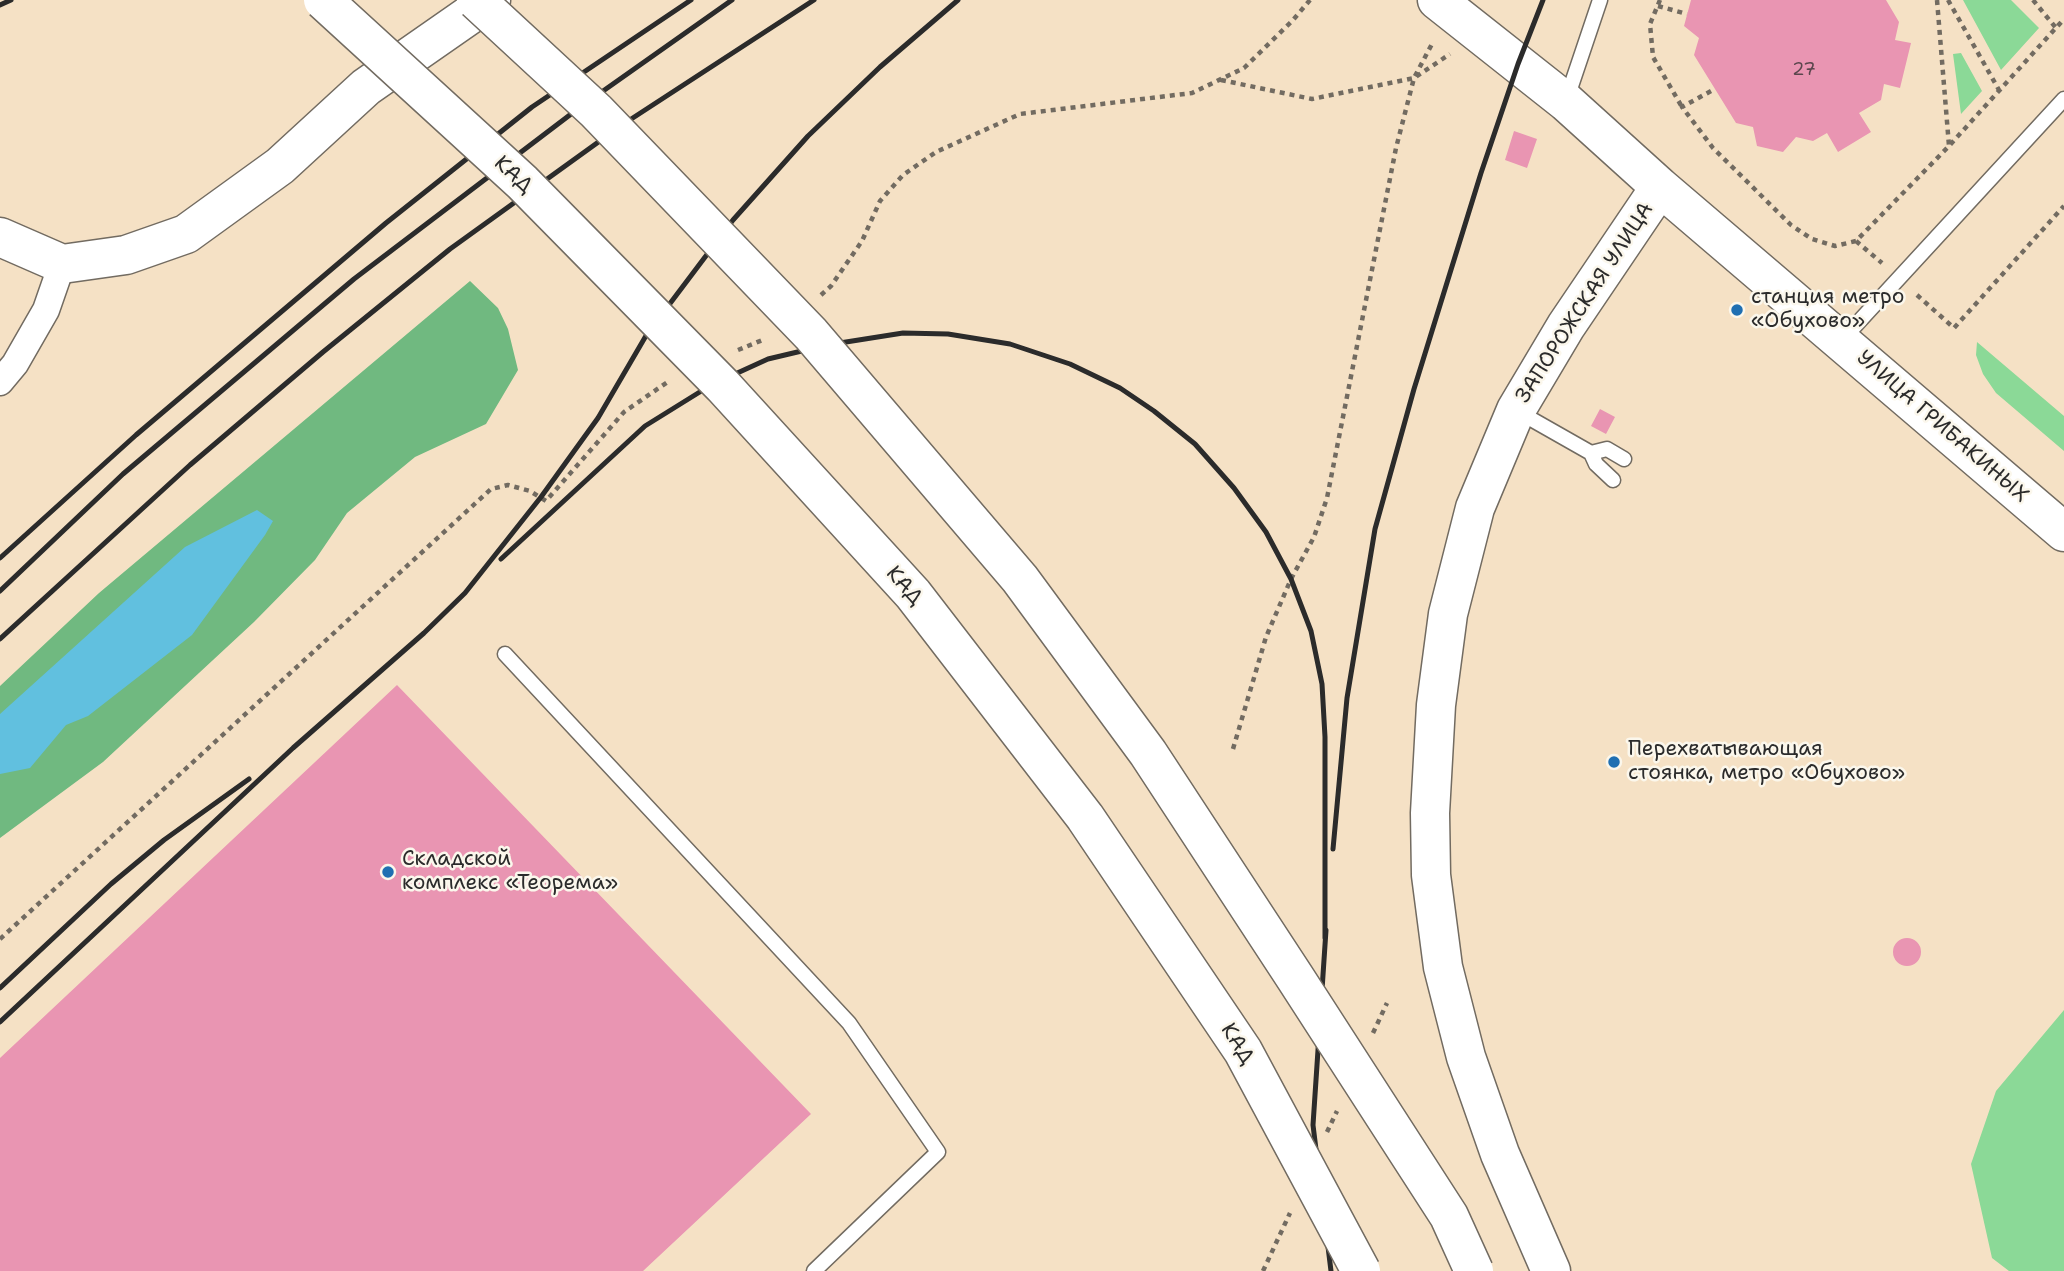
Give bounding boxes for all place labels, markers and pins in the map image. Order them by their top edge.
place label: станция метро «Обухово» [1751,285,1905,335]
marker: станция метро «Обухово» [1729,302,1745,318]
place label: Перехватывающая стоянка, метро «Обухово» [1628,737,1905,787]
marker: Перехватывающая стоянка, метро «Обухово» [1606,754,1622,770]
place label: Складской комплекс «Теорема» [402,847,618,897]
marker: Складской комплекс «Теорема» [380,864,396,880]

